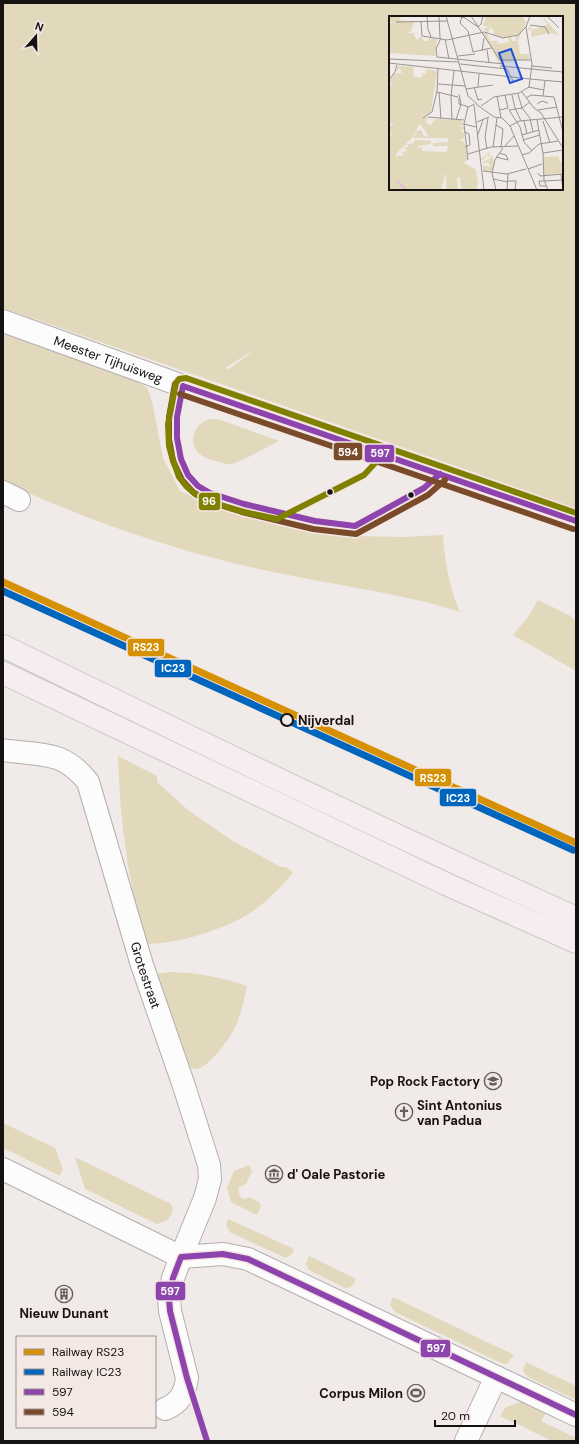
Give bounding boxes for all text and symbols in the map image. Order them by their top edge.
north arrow [16,16,56,56]
inset map [389,16,563,190]
text: N [33,19,46,35]
street label: Meester Tijhuisweg [51,332,165,387]
line badge: 594 [333,442,363,461]
line badge: 597 [364,444,395,463]
text: 594 [338,445,358,459]
text: 597 [370,446,390,460]
unlabelled marker [325,487,335,497]
unlabelled marker [406,490,416,500]
line badge: 96 [198,492,221,511]
text: 96 [202,494,216,508]
line badge: RS23 [127,638,165,657]
text: RS23 [133,640,159,654]
line badge: IC23 [154,659,192,678]
text: IC23 [161,661,185,675]
place label: Nijverdal [298,712,354,729]
marker: Nijverdal [280,713,294,727]
line badge: RS23 [414,768,452,787]
text: RS23 [420,771,446,785]
line badge: IC23 [439,788,477,807]
text: IC23 [446,791,470,805]
street label: Grotestraat [127,940,165,1011]
school or university icon: Pop Rock Factory [483,1071,503,1091]
place label: Pop Rock Factory [370,1073,480,1090]
place label: Sint Antonius van Padua [417,1097,502,1129]
church icon: Sint Antonius van Padua [394,1102,414,1122]
museum icon: d' Oale Pastorie [264,1164,284,1184]
place label: d' Oale Pastorie [287,1166,385,1183]
line badge: 597 [155,1281,186,1301]
building icon: Nieuw Dunant [54,1284,74,1304]
text: 597 [160,1284,180,1298]
place label: Nieuw Dunant [19,1305,109,1322]
legend [16,1336,156,1428]
line badge: 597 [420,1339,451,1358]
text: 597 [426,1341,446,1355]
text: Railway RS23 [52,1344,124,1360]
text: Railway IC23 [52,1364,122,1380]
sports icon: Corpus Milon [406,1383,426,1403]
text: 597 [52,1384,73,1400]
place label: Corpus Milon [319,1385,403,1402]
scale bar [435,1402,515,1428]
text: 594 [52,1404,74,1420]
text: 20 m [441,1408,470,1424]

